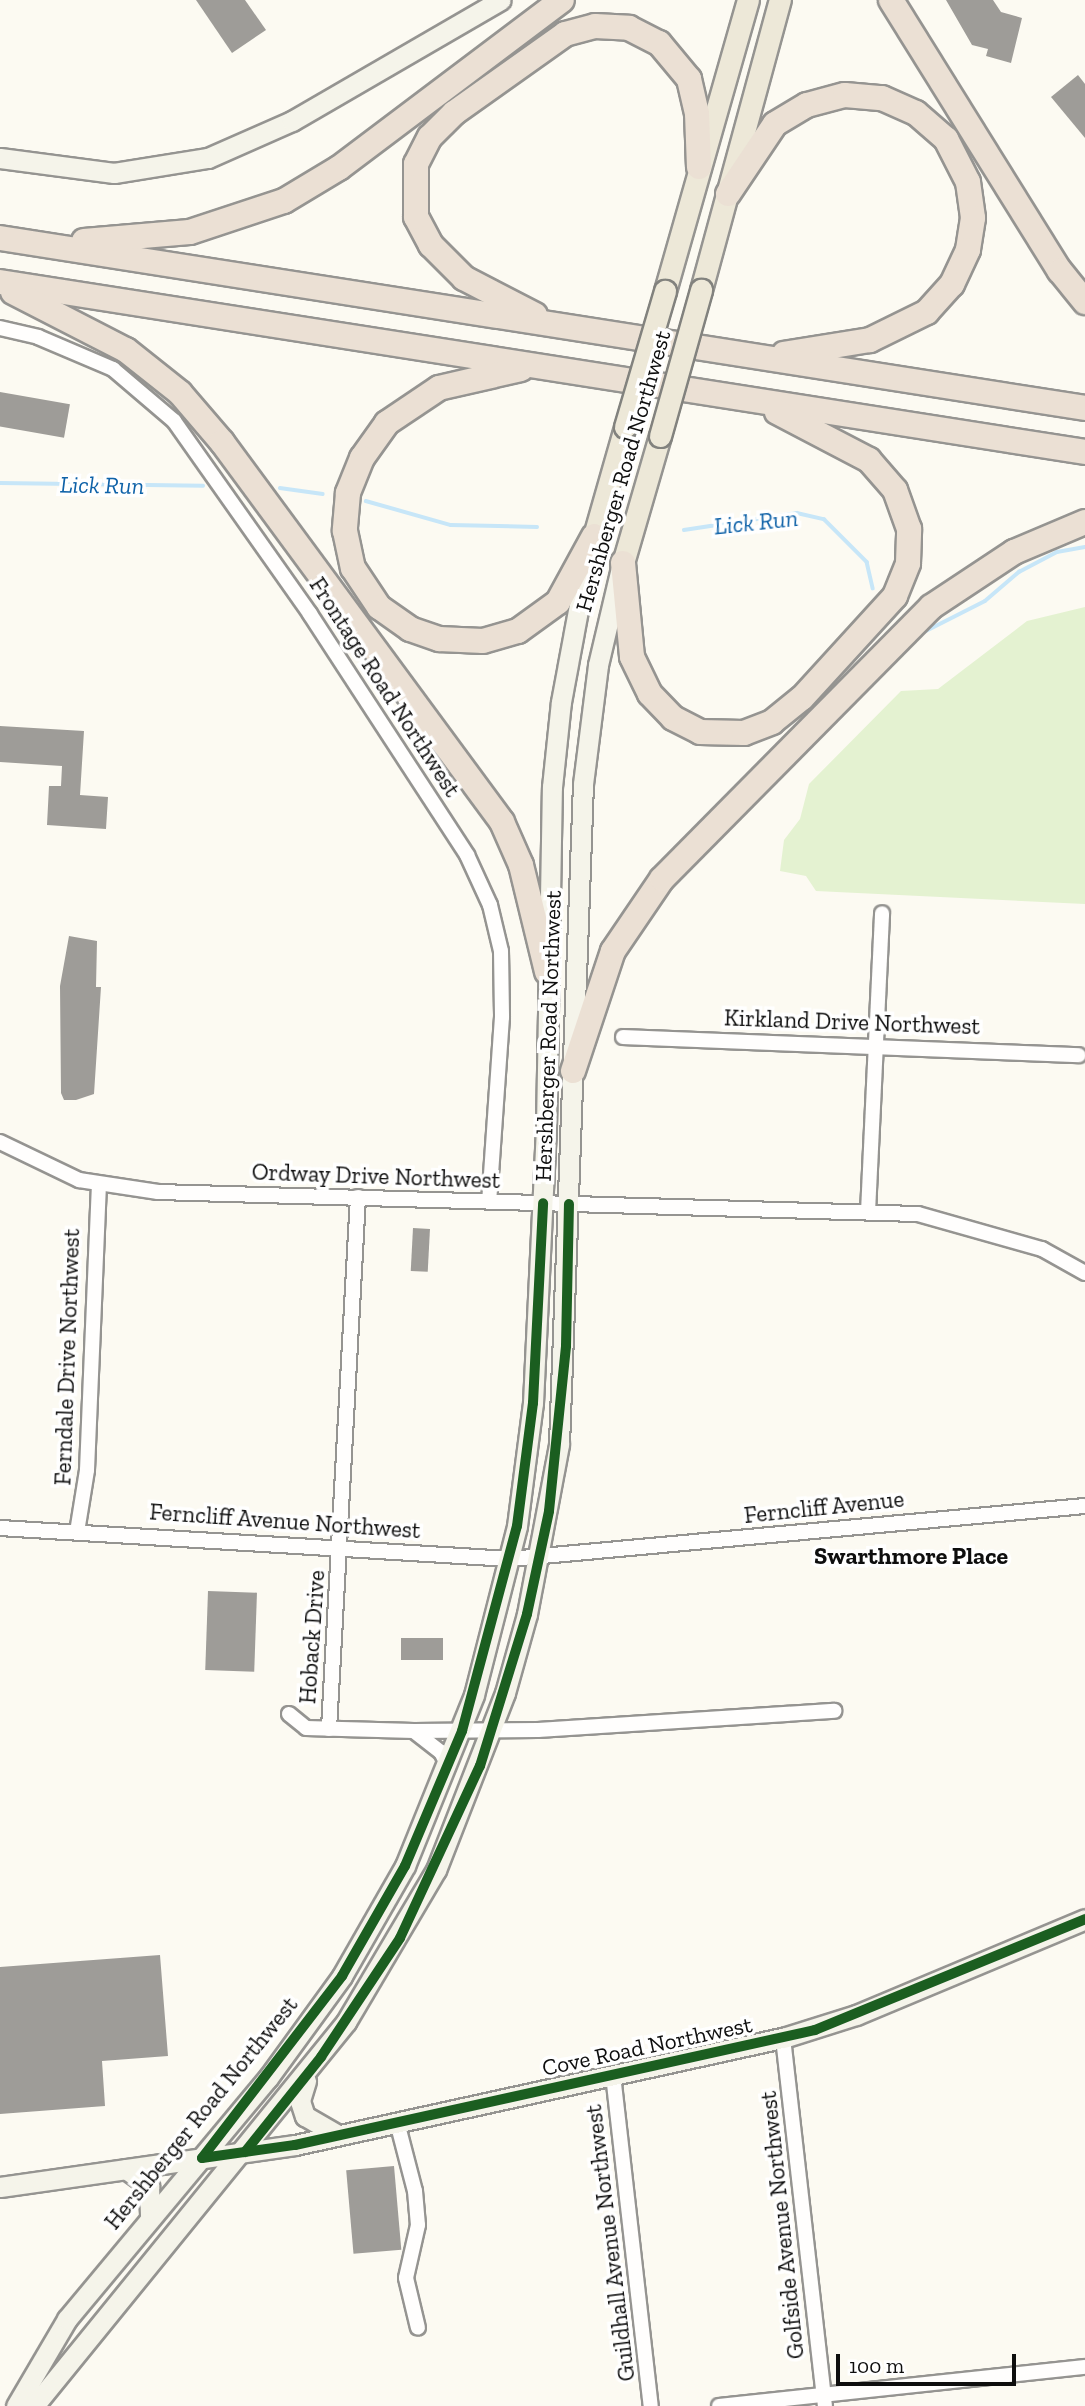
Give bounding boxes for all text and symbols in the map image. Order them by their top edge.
street label: Hershberger Road Northwest [570,327,676,615]
water label: Lick Run [59,470,145,500]
water label: Lick Run [712,503,800,541]
street label: Frontage Road Northwest [304,572,466,802]
street label: Hershberger Road Northwest [529,890,567,1182]
street label: Kirkland Drive Northwest [724,1004,980,1040]
street label: Ordway Drive Northwest [251,1158,501,1194]
street label: Ferndale Drive Northwest [49,1228,85,1486]
street label: Ferncliff Avenue [742,1485,906,1529]
street label: Ferncliff Avenue Northwest [148,1498,422,1544]
district label: Swarthmore Place [814,1542,1008,1570]
street label: Hoback Drive [294,1569,330,1705]
street label: Hershberger Road Northwest [99,1991,303,2235]
street label: Cove Road Northwest [539,2010,755,2082]
street label: Golfside Avenue Northwest [754,2089,810,2361]
street label: Guildhall Avenue Northwest [579,2103,641,2383]
scale bar [840,2340,1020,2384]
text: 100 m [849,2353,904,2378]

